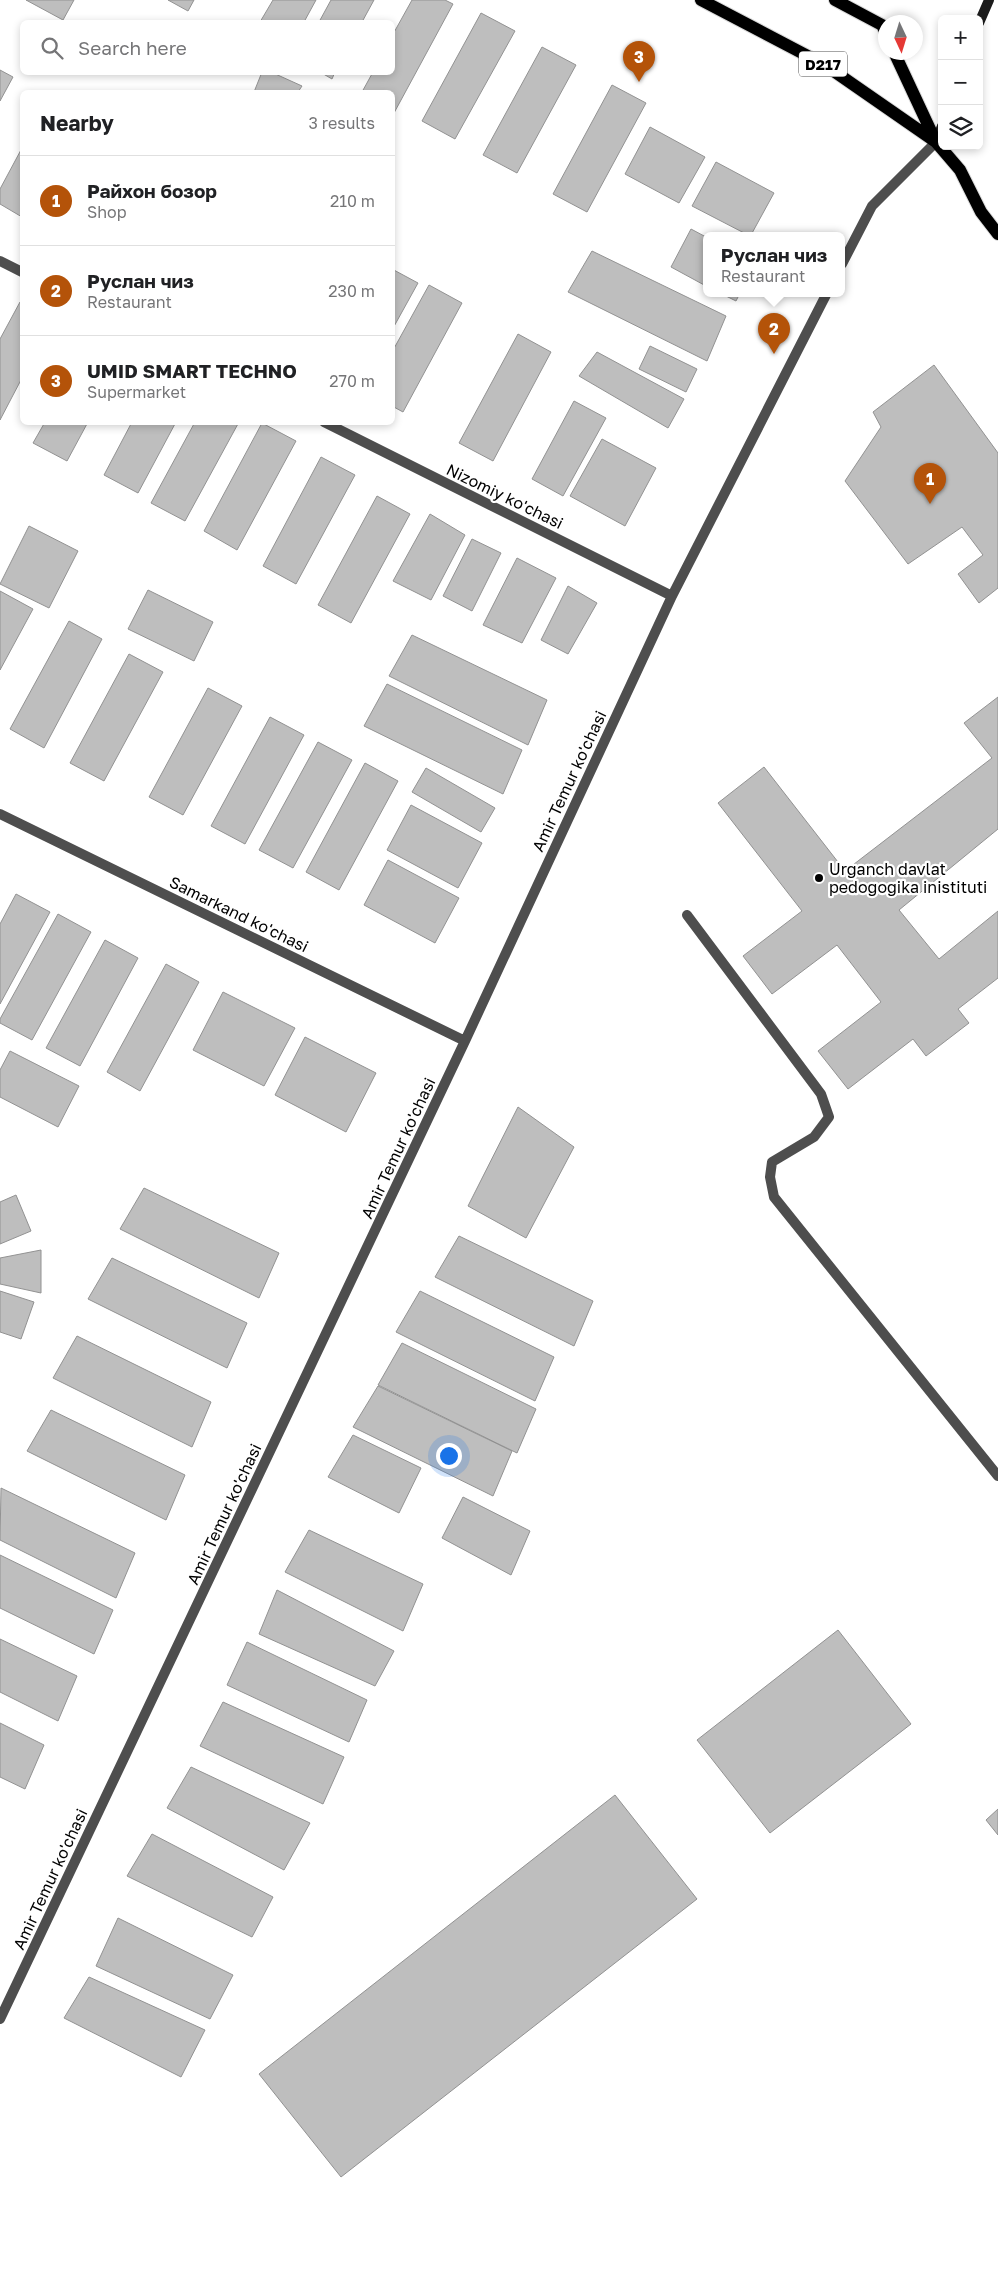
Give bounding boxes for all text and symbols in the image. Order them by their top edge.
north arrow [878,15,923,60]
map controls [938,15,983,150]
button: + [938,15,983,60]
search box [20,20,395,75]
icon: search [38,34,66,62]
text: Search here [78,36,187,59]
pin: 3 [623,41,655,82]
road number: D217 [799,52,847,76]
button: − [938,60,983,105]
button: layers [938,105,983,150]
text: Nearby [40,110,114,136]
text: 3 results [308,113,375,133]
text: Райхон бозор [87,179,217,202]
text: 1 [52,191,60,211]
text: 210 m [330,191,375,211]
text: Shop [87,202,127,222]
popup [703,232,845,297]
text: Руслан чиз [721,243,827,266]
text: Restaurant [721,266,805,286]
text: Руслан чиз [87,269,194,292]
text: 2 [51,281,61,301]
text: 230 m [328,281,375,301]
text: Restaurant [87,292,172,312]
pin: 2 [758,313,790,354]
text: UMID SMART TECHNO [87,359,297,382]
text: 3 [51,371,61,391]
text: 270 m [329,371,375,391]
text: Supermarket [87,382,186,402]
street label: Nizomiy ko'chasi [443,459,567,533]
pin: 1 [914,463,946,504]
street label: Amir Temur ko'chasi [528,707,610,855]
place label: Urganch davlat pedogogika inistituti [829,859,987,897]
street label: Samarkand ko'chasi [166,872,312,956]
marker: Urganch davlat pedogogika inistituti [813,872,825,884]
street label: Amir Temur ko'chasi [357,1074,439,1222]
street label: Amir Temur ko'chasi [183,1440,265,1588]
your location [436,1443,462,1469]
street label: Amir Temur ko'chasi [9,1805,91,1953]

